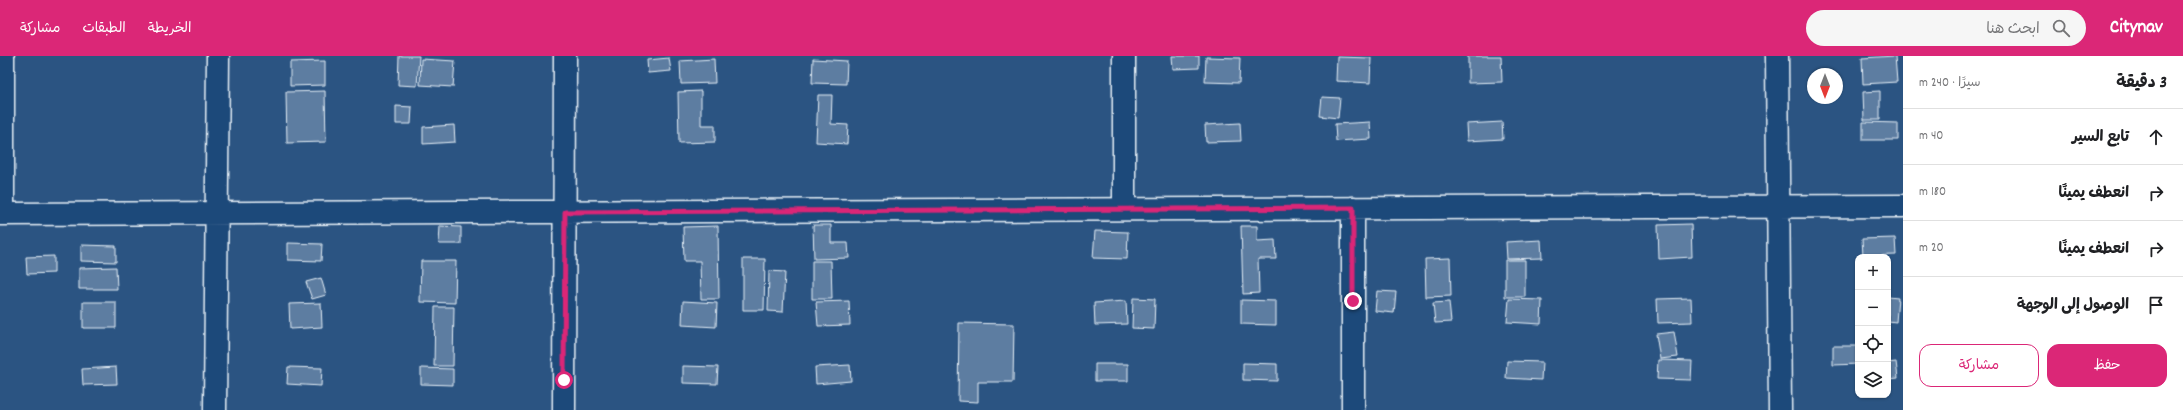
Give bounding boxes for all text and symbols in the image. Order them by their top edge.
search box [1806,10,2086,46]
text: Citynav [2110,15,2163,42]
icon: search [2050,17,2072,39]
text: مشاركة [20,19,60,39]
text: الطبقات [82,19,126,39]
text: الخريطة [148,19,191,39]
text: ابحث هنا [1986,19,2040,41]
north arrow [1807,68,1843,104]
text: 3 دقيقة [2116,72,2167,96]
text: سيرًا · 240 m [1919,74,1981,93]
icon: ahead [2145,126,2167,148]
text: 40 m [1919,127,1943,146]
text: تابع السير [2072,127,2129,149]
icon: right [2145,182,2167,204]
text: 180 m [1919,183,1946,202]
text: انعطف يمينًا [2059,183,2129,205]
icon: right [2145,238,2167,260]
text: 20 m [1919,239,1944,258]
text: انعطف يمينًا [2059,239,2129,261]
map controls [1855,254,1891,398]
button: + [1855,254,1891,290]
button: − [1855,290,1891,326]
route end [1344,292,1362,310]
icon: arrive [2145,294,2167,316]
text: الوصول إلى الوجهة [2017,295,2129,317]
button: locate [1855,326,1891,362]
button: مشاركة [1919,344,2039,387]
button: حفظ [2047,344,2167,387]
button: layers [1855,362,1891,398]
route start [555,371,573,389]

